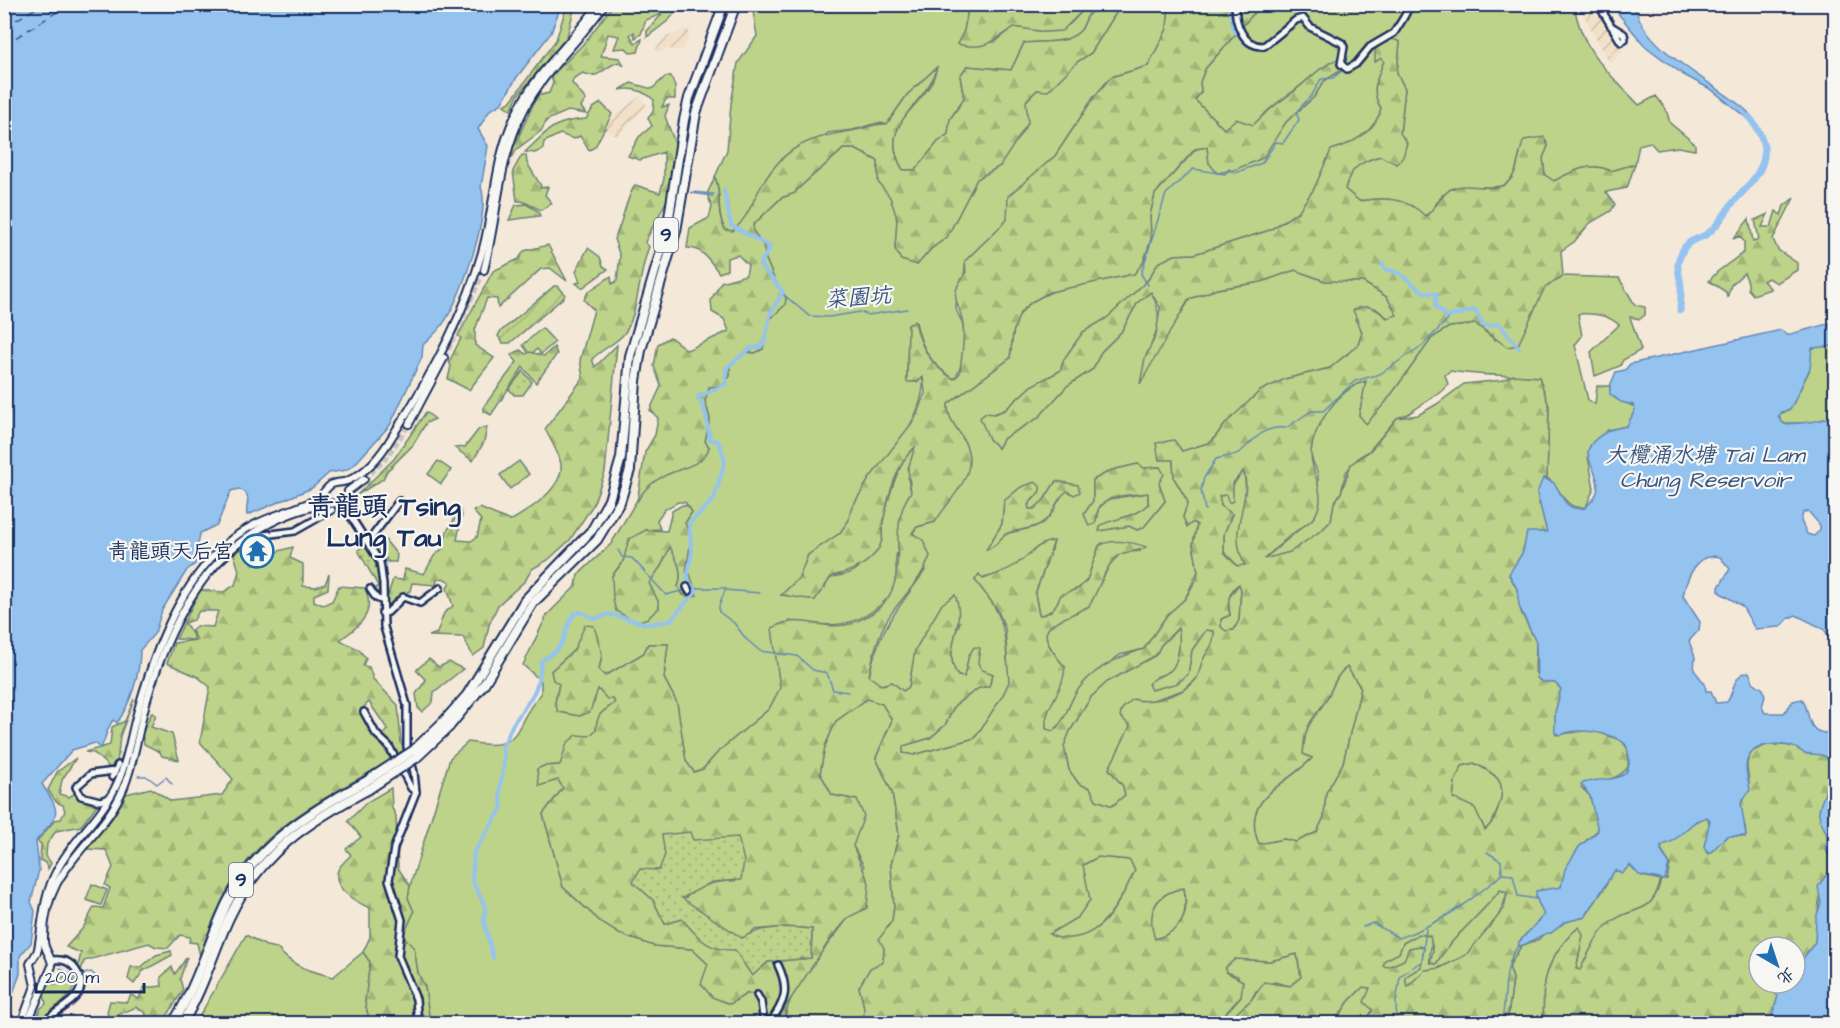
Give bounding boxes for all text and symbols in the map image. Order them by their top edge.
road number: 9 [654,218,678,252]
water label: 菜園坑 [824,280,894,316]
water label: 大欖涌水塘 Tai Lam Chung Reservoir [1605,440,1807,497]
district label: 青龍頭 Tsing Lung Tau [307,488,461,559]
temple icon: 青龍頭天后宮 [239,533,275,569]
place label: 青龍頭天后宮 [108,537,234,566]
road number: 9 [229,863,253,897]
north arrow [1747,935,1807,995]
scale bar [36,956,144,994]
text: 北 [1773,962,1799,989]
text: 200 m [45,965,99,990]

